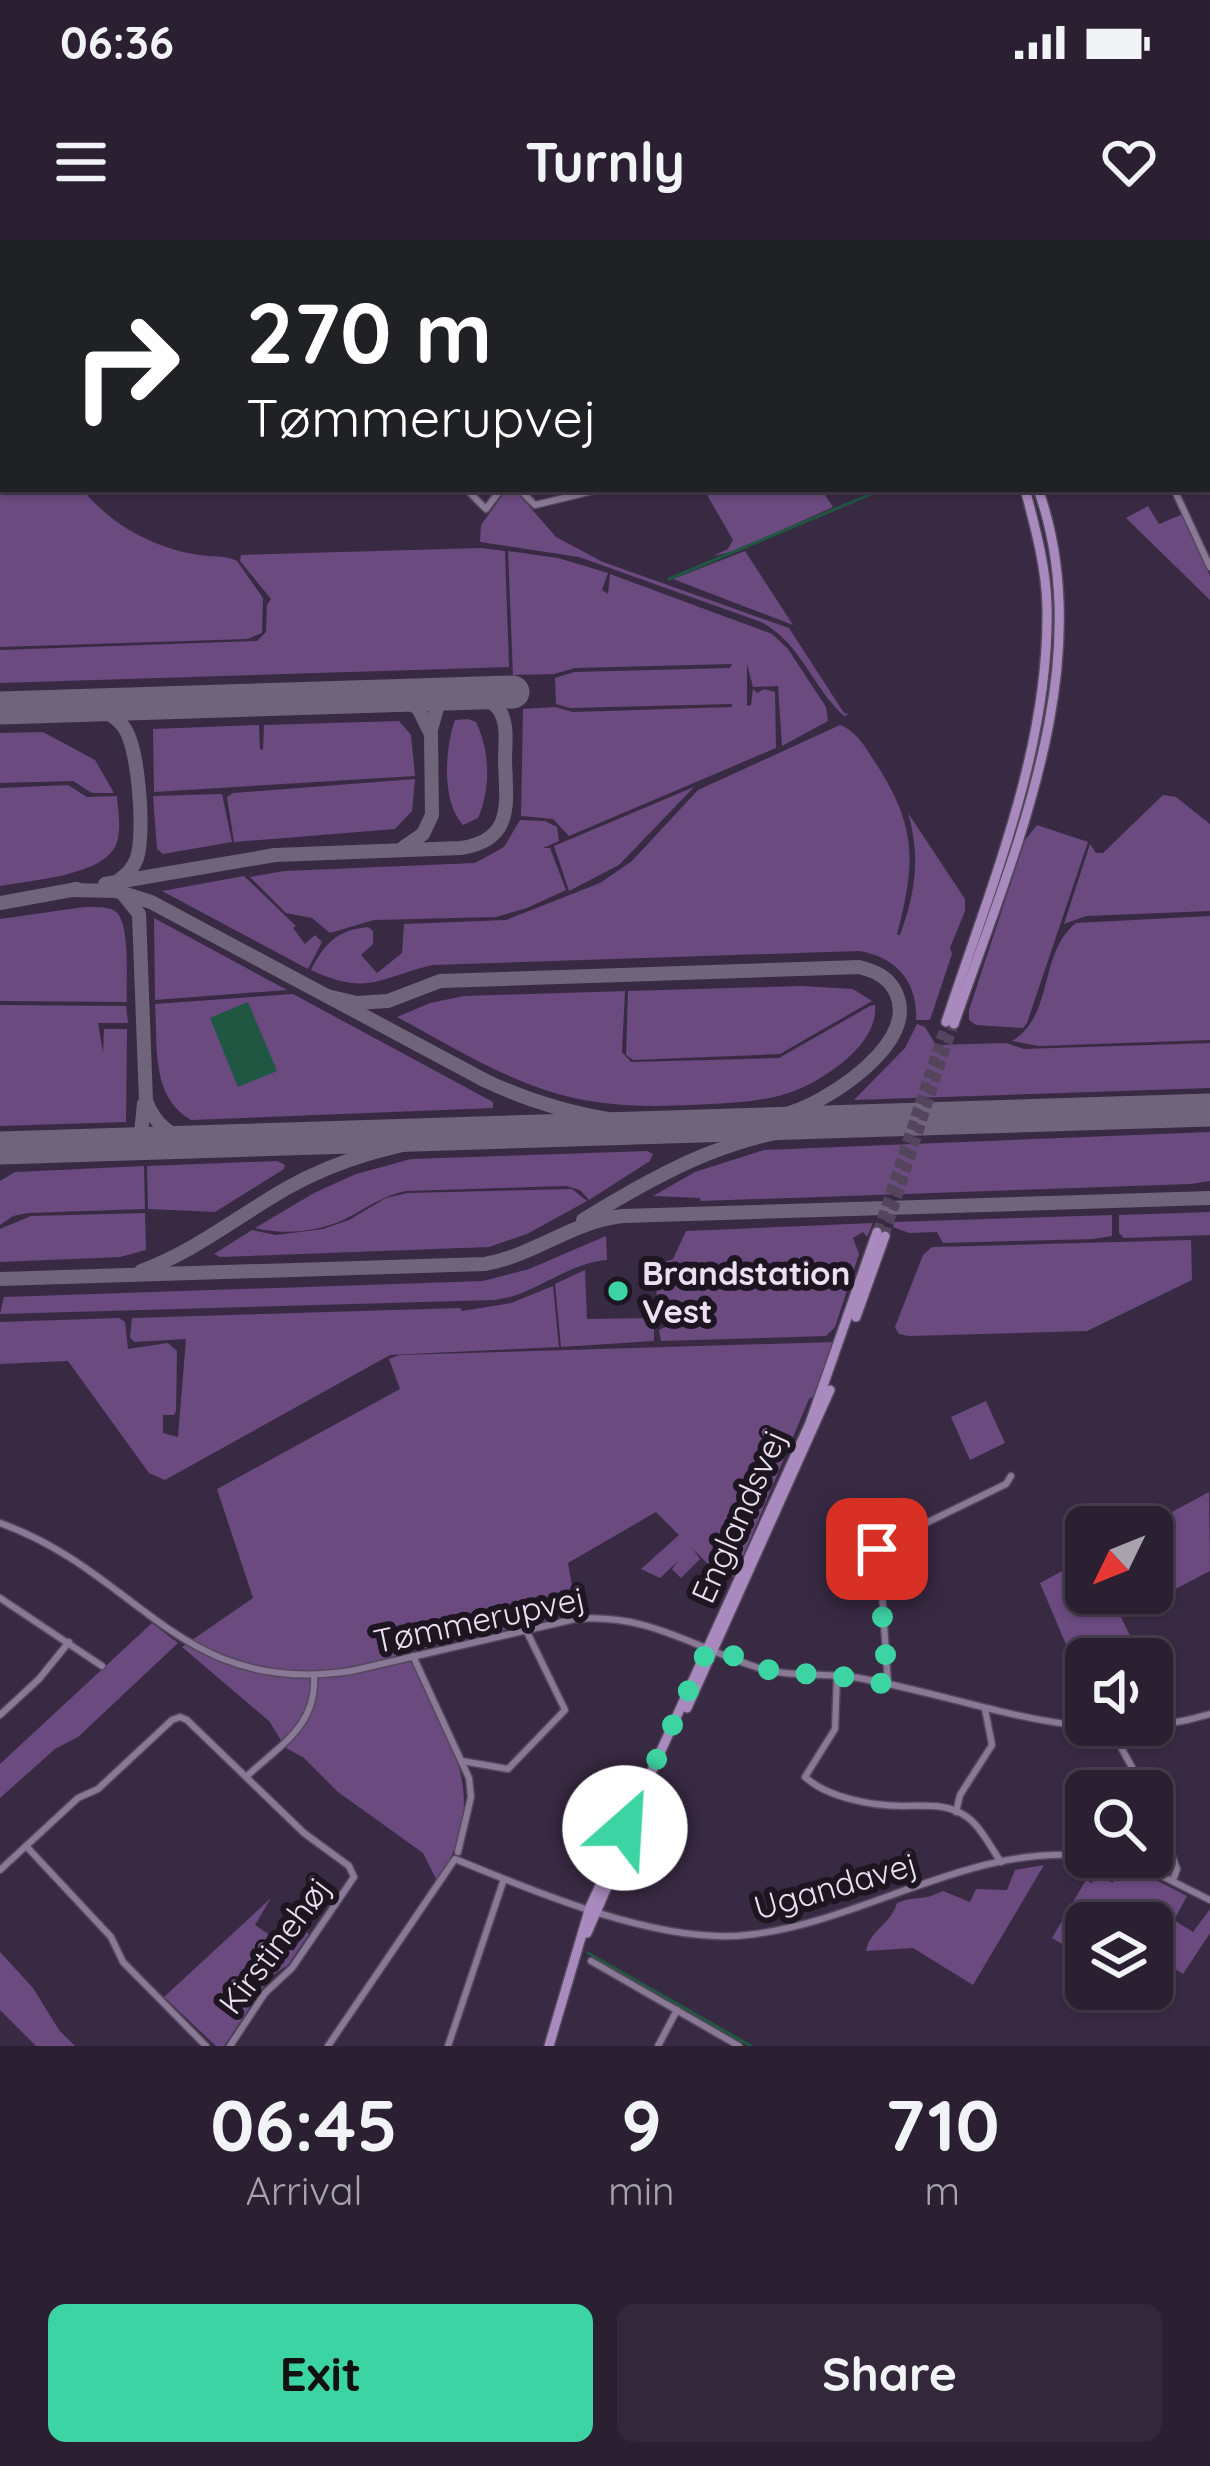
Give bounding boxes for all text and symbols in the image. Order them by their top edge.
text: 06:36 [60,14,174,70]
text: Turnly [525,128,685,196]
icon: menu [48,129,114,195]
icon: heart [1096,129,1162,195]
text: 270 m [246,279,492,384]
icon: right [48,288,204,444]
text: Tømmerupvej [246,383,598,451]
place label: Brandstation Vest [642,1252,850,1331]
marker: Brandstation Vest [605,1278,631,1304]
street label: Englandsvej [682,1423,794,1609]
pin [826,1498,928,1600]
north arrow [1065,1506,1173,1614]
map controls [1065,1506,1173,2010]
icon: arrive [844,1516,910,1582]
street label: Tømmerupvej [370,1577,588,1661]
button: sound [1065,1638,1173,1746]
position arrow [562,1765,688,1891]
button: search [1065,1770,1173,1878]
street label: Ugandavej [749,1842,921,1928]
street label: Kirstinehøj [209,1868,339,2022]
button: layers [1065,1902,1173,2010]
text: 06:45 [210,2079,398,2169]
text: 9 [621,2079,662,2169]
text: 710 [885,2079,1000,2169]
text: Arrival [246,2166,362,2215]
text: min [608,2166,675,2215]
text: m [925,2166,960,2215]
button: Exit [48,2304,593,2442]
button: Share [617,2304,1162,2442]

